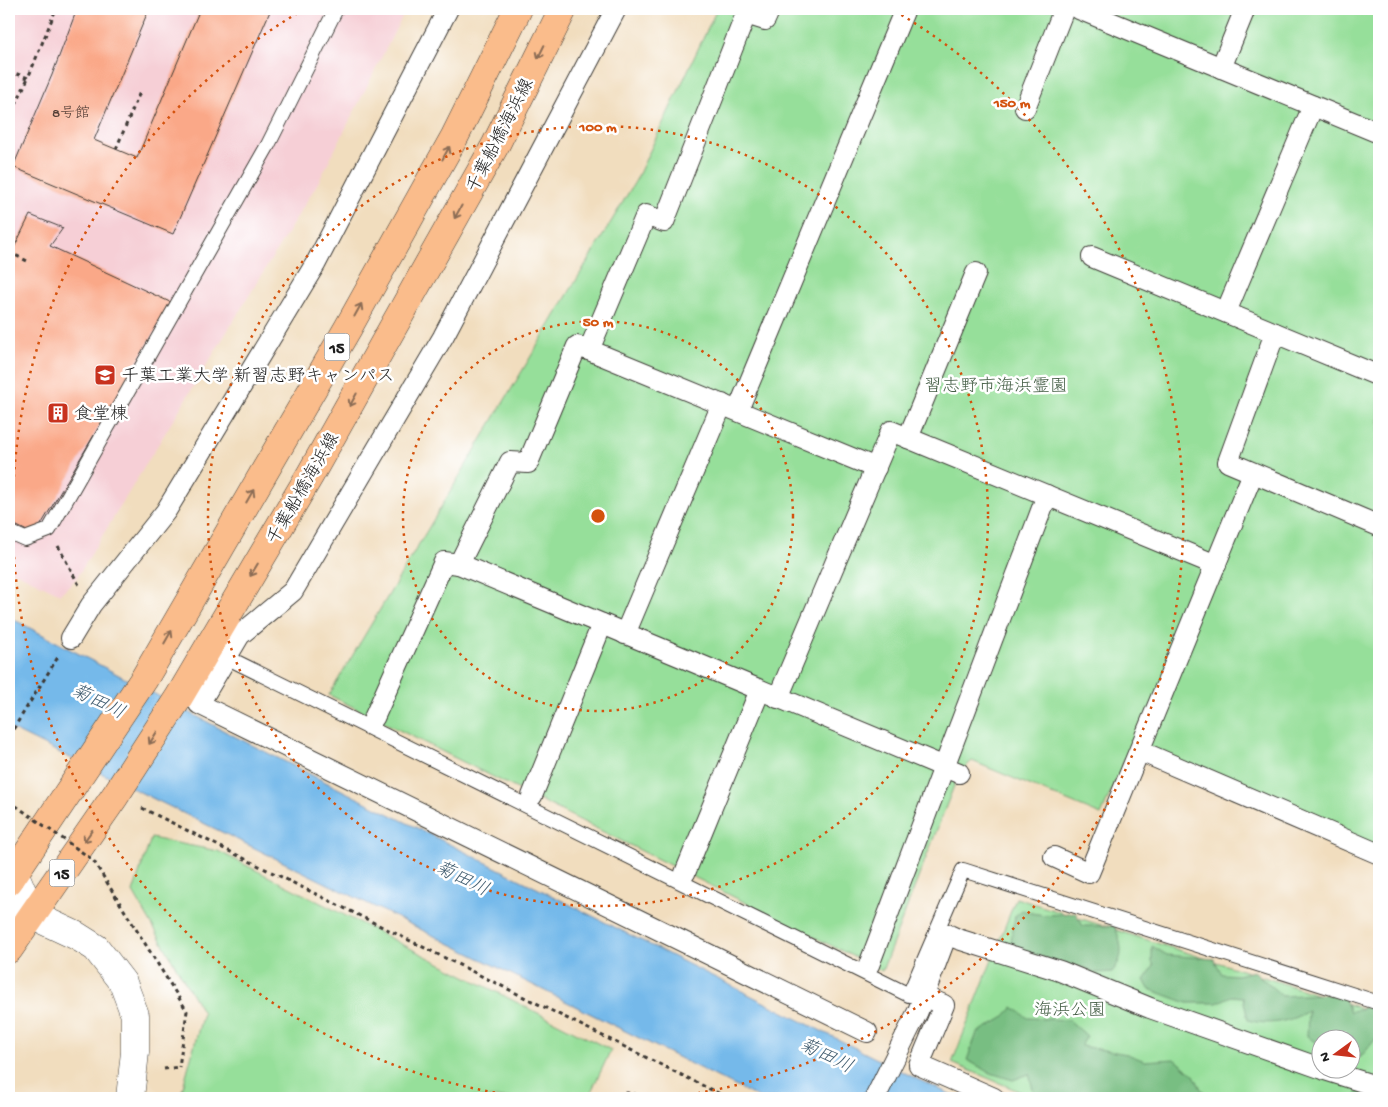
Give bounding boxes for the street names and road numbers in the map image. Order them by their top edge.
street label: 千葉船橋海浜線 [462,75,539,197]
road number: 15 [324,334,350,361]
street label: 千葉船橋海浜線 [263,429,345,549]
road number: 15 [50,860,74,886]

